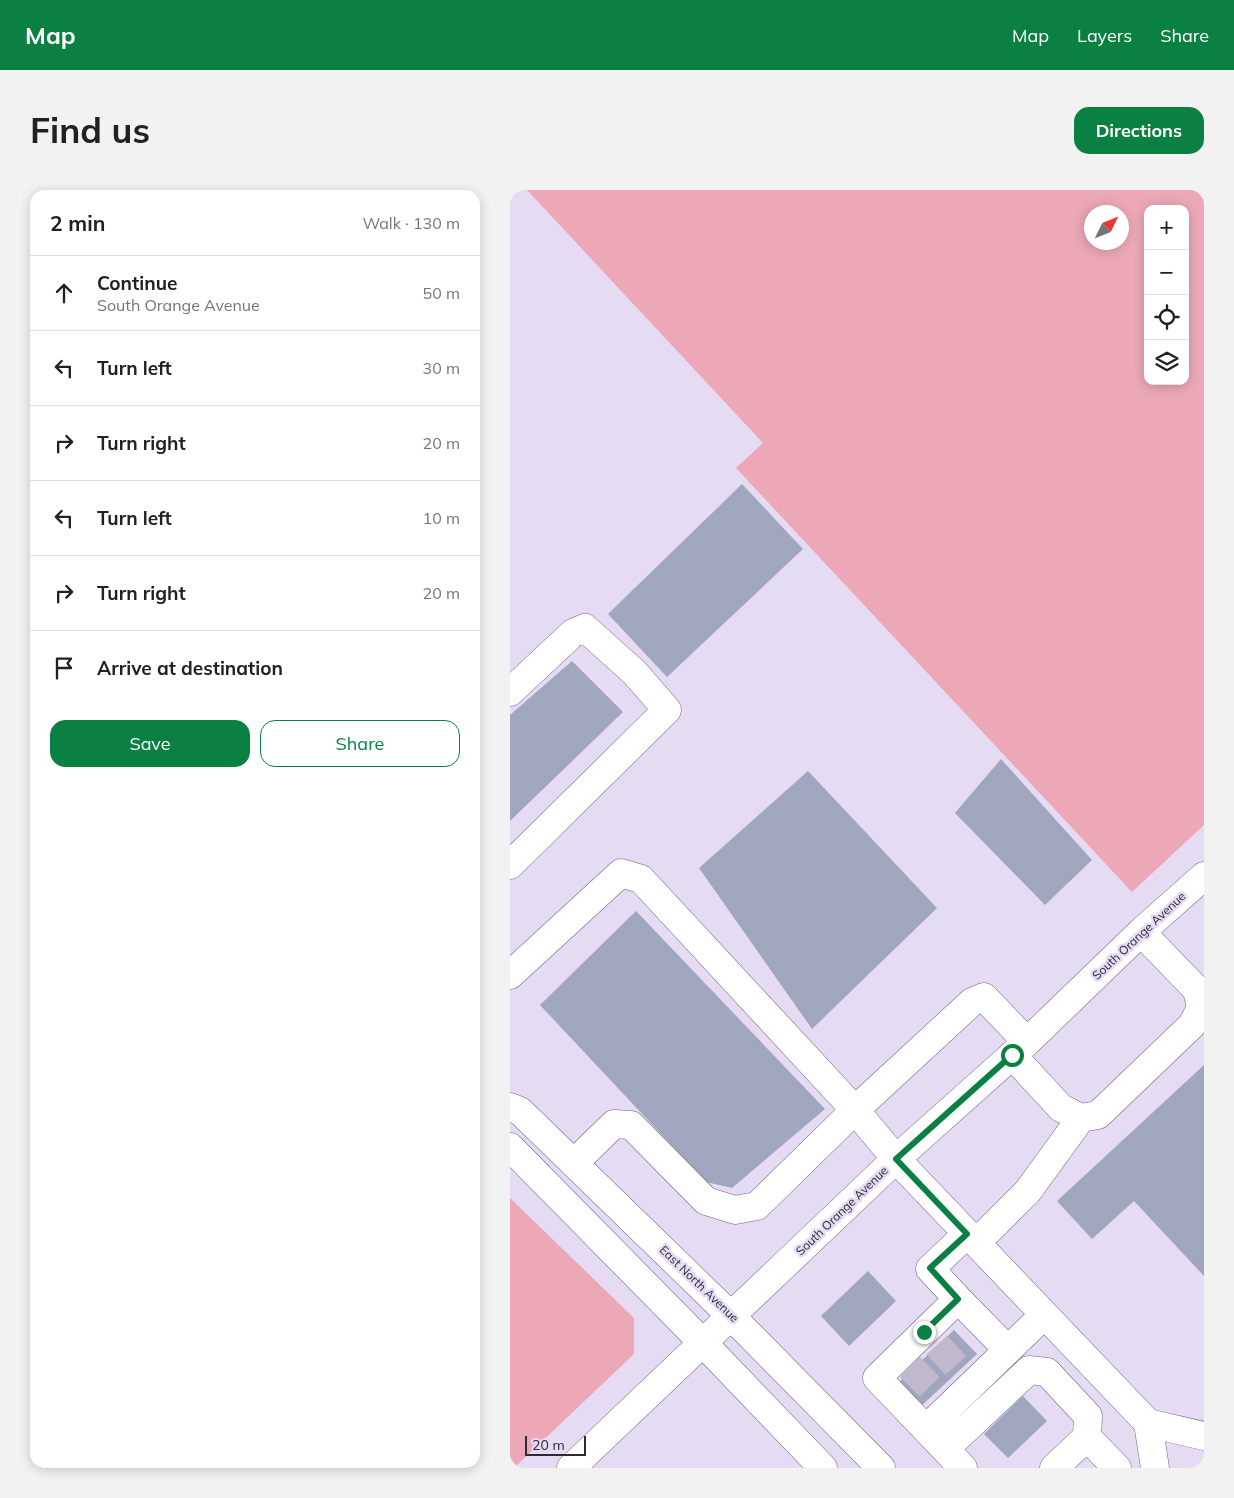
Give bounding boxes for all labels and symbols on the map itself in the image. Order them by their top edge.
north arrow [1084,205,1129,250]
street label: South Orange Avenue [1089,889,1188,983]
route start [1001,1044,1024,1067]
street label: South Orange Avenue [793,1163,891,1258]
street label: East North Avenue [657,1242,742,1325]
route end [913,1321,936,1344]
scale bar [525,1433,586,1456]

